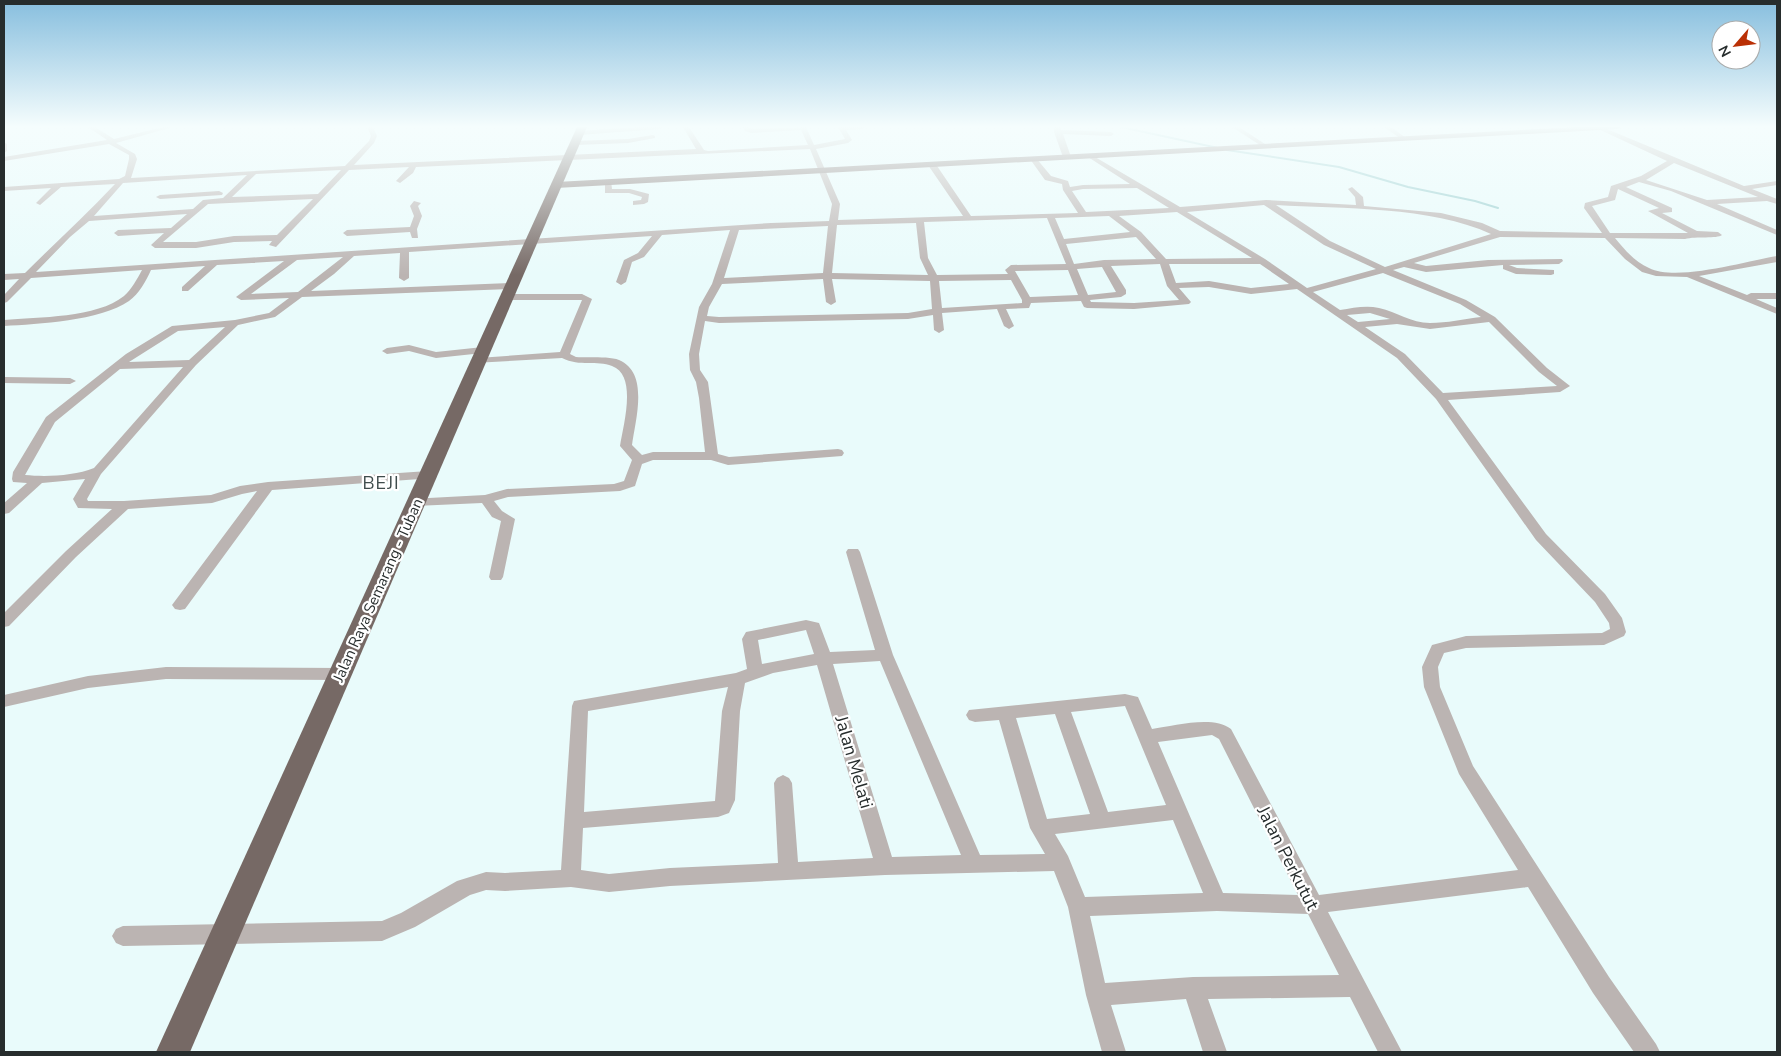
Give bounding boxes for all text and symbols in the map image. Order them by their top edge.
north arrow [1711,20,1761,70]
text: N [1714,42,1736,60]
district label: BEJI [362,471,400,495]
street label: Jalan Raya Semarang - Tuban [328,495,428,686]
street label: Jalan Melati [829,712,879,811]
street label: Jalan Perkutut [1251,801,1325,915]

